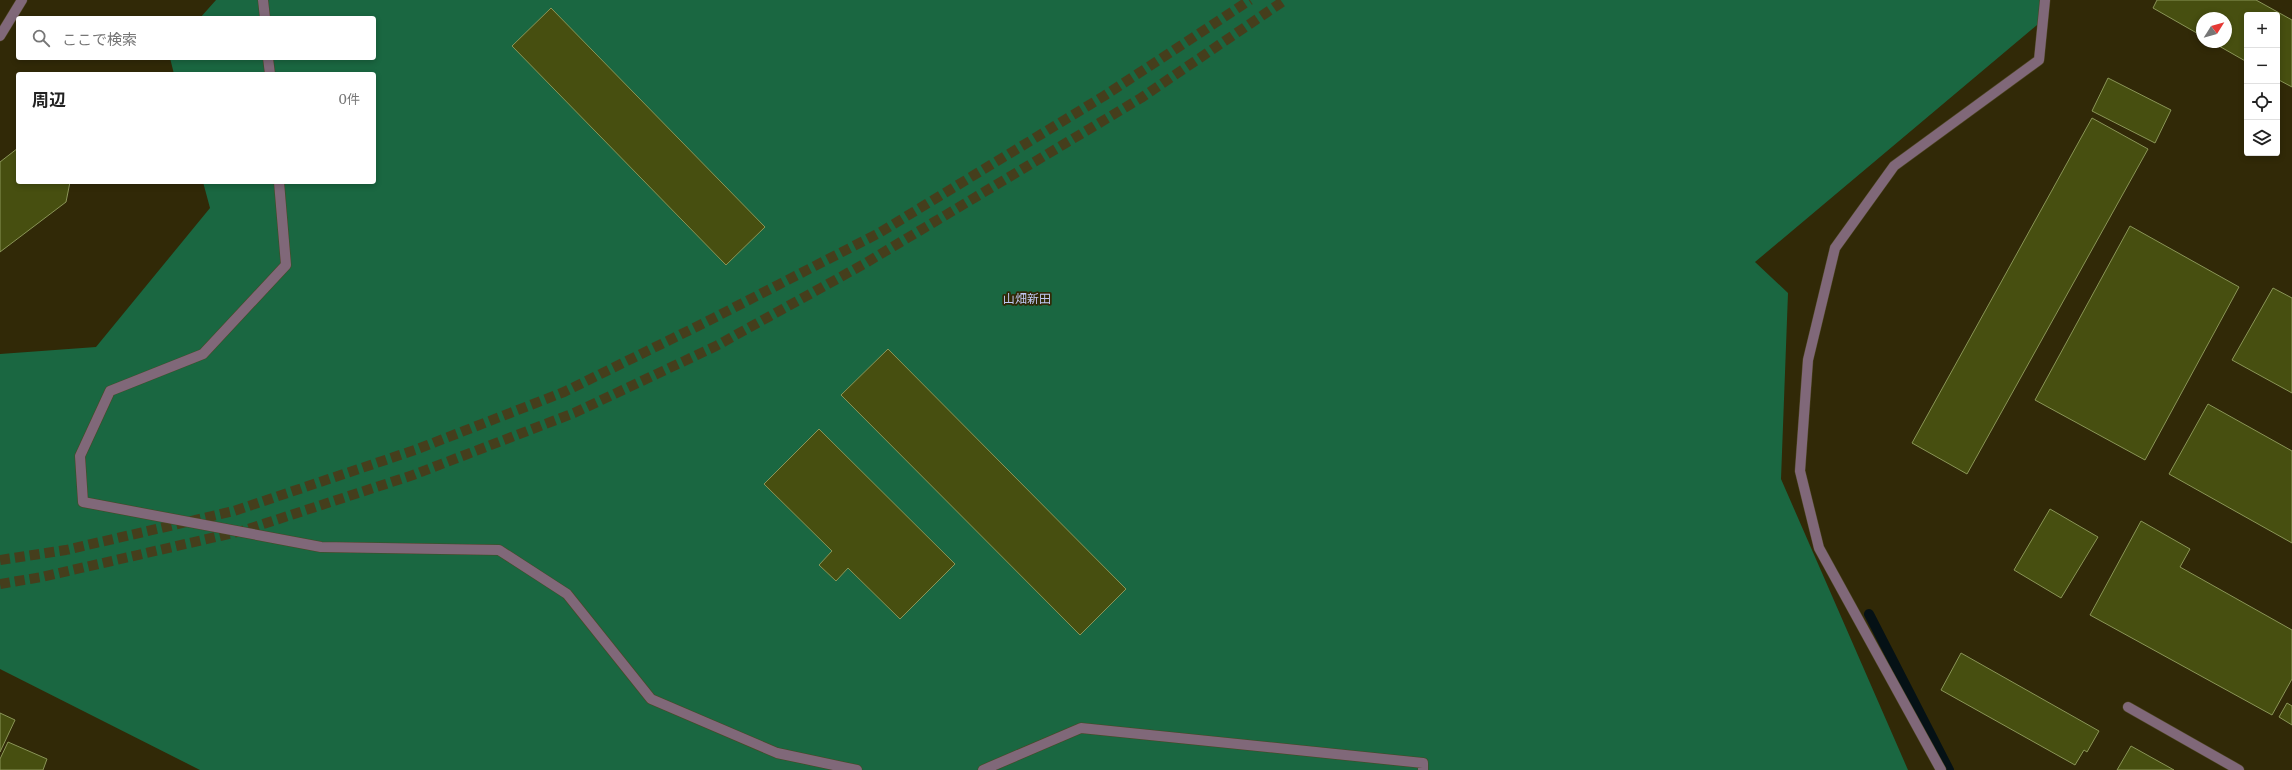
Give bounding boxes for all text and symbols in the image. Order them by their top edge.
north arrow [2196,12,2232,48]
map controls [2244,12,2280,156]
button: + [2244,12,2280,48]
search box [16,16,376,60]
icon: search [30,27,52,49]
text: ここで検索 [62,30,137,49]
button: − [2244,48,2280,84]
button: locate [2244,84,2280,120]
text: 周辺 [32,89,66,111]
text: 0件 [339,91,360,108]
button: layers [2244,120,2280,156]
district label: 山畑新田 [1003,291,1051,306]

